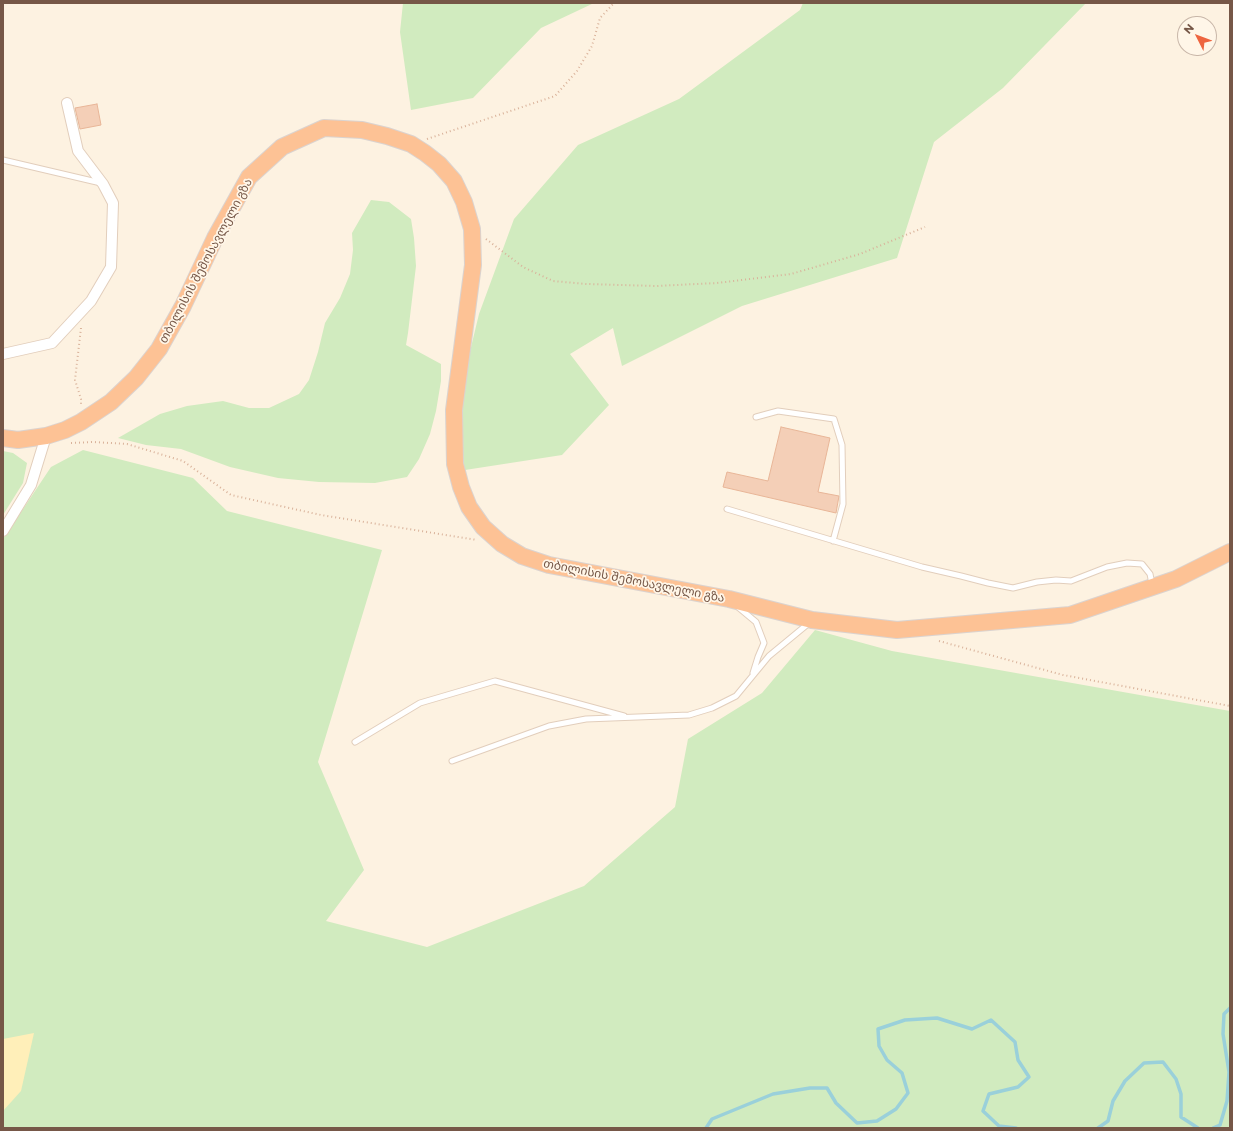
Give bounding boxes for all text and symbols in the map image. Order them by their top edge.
north arrow [1177,16,1217,56]
text: N [1181,21,1197,37]
street label: თბილისის შემოსავლელი გზა [156,176,256,346]
street label: თბილისის შემოსავლელი გზა [542,556,726,606]

